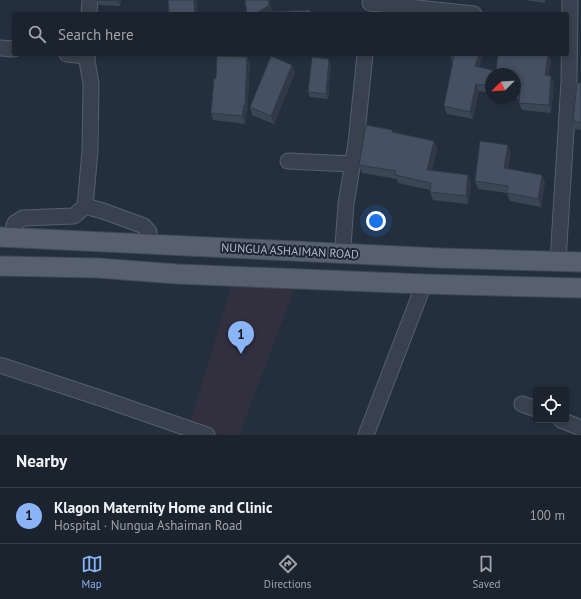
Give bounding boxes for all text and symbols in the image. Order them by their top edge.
search box [12,12,569,56]
icon: search [26,23,48,45]
text: Search here [58,25,134,44]
north arrow [485,68,521,104]
your location [366,211,386,231]
street label: NUNGUA ASHAIMAN ROAD [221,239,359,262]
pin: 1 [228,321,254,354]
map controls [533,387,569,423]
button: locate [533,387,569,423]
text: Nearby [16,450,67,472]
text: Klagon Maternity Home and Clinic [54,498,272,517]
text: 1 [25,507,33,524]
text: 100 m [530,507,565,524]
text: Hospital · Nungua Ashaiman Road [54,517,242,534]
tab: Map [81,553,103,591]
tab: Directions [264,553,311,591]
tab: Saved [472,553,500,591]

